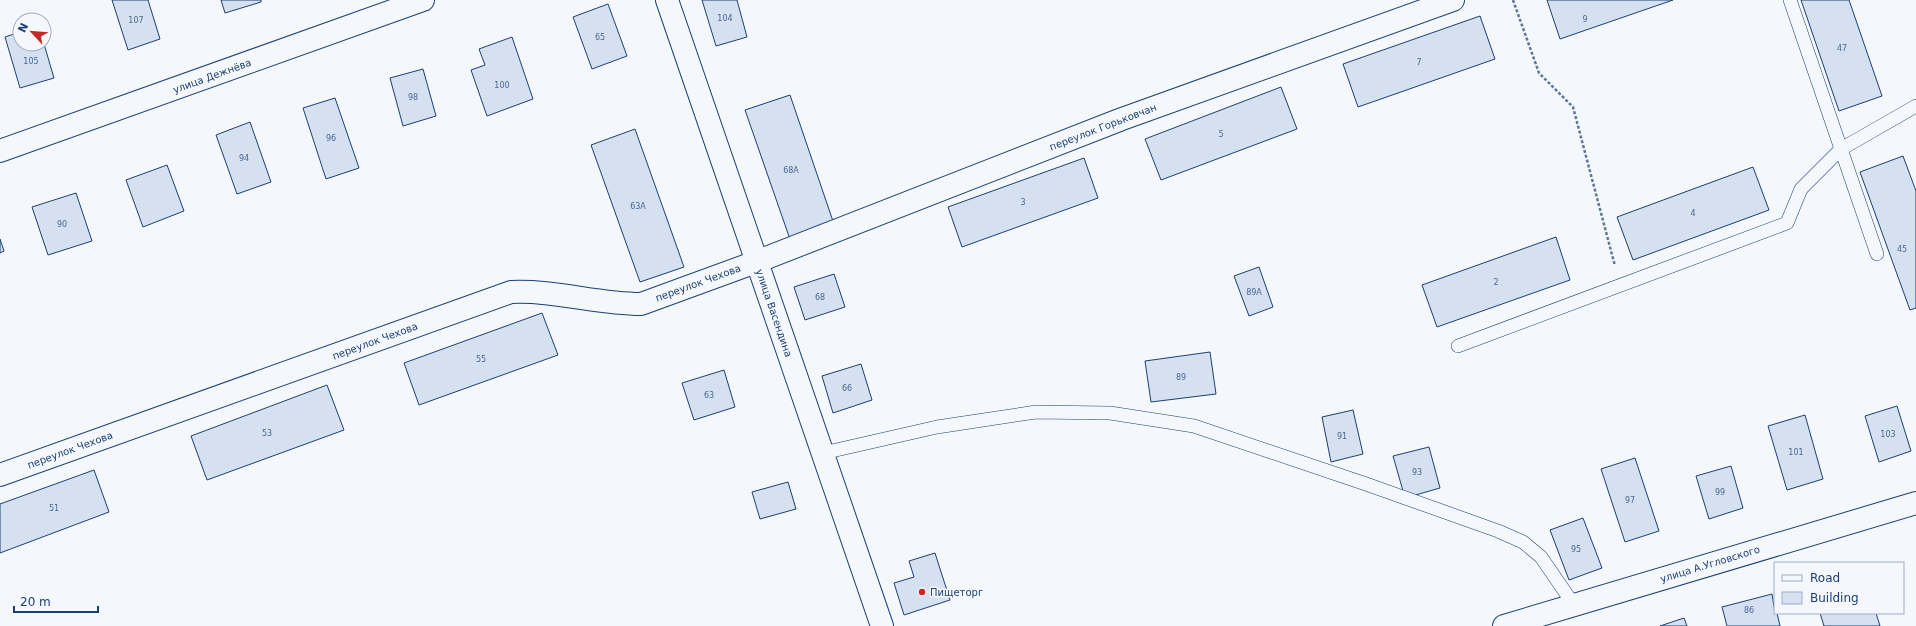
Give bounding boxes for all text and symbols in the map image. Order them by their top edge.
north arrow [12,12,52,52]
house number: 104 [717,14,733,23]
house number: 9 [1582,15,1588,24]
house number: 107 [128,16,144,25]
text: N [16,21,31,35]
house number: 65 [595,33,605,42]
house number: 47 [1837,44,1847,53]
house number: 105 [23,57,39,66]
street label: улица Дежнёва [171,57,253,95]
house number: 7 [1416,58,1422,67]
house number: 100 [494,81,510,90]
house number: 98 [408,93,418,102]
street label: переулок Горьковчан [1048,101,1158,153]
house number: 5 [1218,130,1224,139]
house number: 96 [326,134,336,143]
house number: 94 [239,154,249,163]
house number: 68А [783,166,799,175]
house number: 3 [1020,198,1026,207]
house number: 63А [630,202,646,211]
house number: 4 [1690,209,1696,218]
house number: 90 [57,220,67,229]
house number: 45 [1897,245,1907,254]
street label: переулок Чехова [654,262,742,304]
street label: улица Васендина [754,268,794,358]
house number: 2 [1493,278,1499,287]
house number: 89А [1246,288,1262,297]
house number: 68 [815,293,825,302]
street label: переулок Чехова [331,320,419,362]
house number: 55 [476,355,486,364]
house number: 89 [1176,373,1186,382]
house number: 66 [842,384,852,393]
house number: 63 [704,391,714,400]
street label: переулок Чехова [26,429,114,471]
house number: 53 [262,429,272,438]
house number: 103 [1880,430,1896,439]
house number: 91 [1337,432,1347,441]
house number: 101 [1788,448,1804,457]
house number: 93 [1412,468,1422,477]
house number: 99 [1715,488,1725,497]
house number: 97 [1625,496,1635,505]
house number: 51 [49,504,59,513]
street label: улица А.Угловского [1659,544,1761,584]
house number: 95 [1571,545,1581,554]
legend [1774,562,1904,614]
text: Road [1810,571,1840,585]
marker: Пищеторг [917,587,927,597]
place label: Пищеторг [930,587,983,598]
scale bar [14,588,98,614]
text: Building [1810,591,1859,605]
text: 20 m [20,595,51,609]
house number: 86 [1744,606,1754,615]

